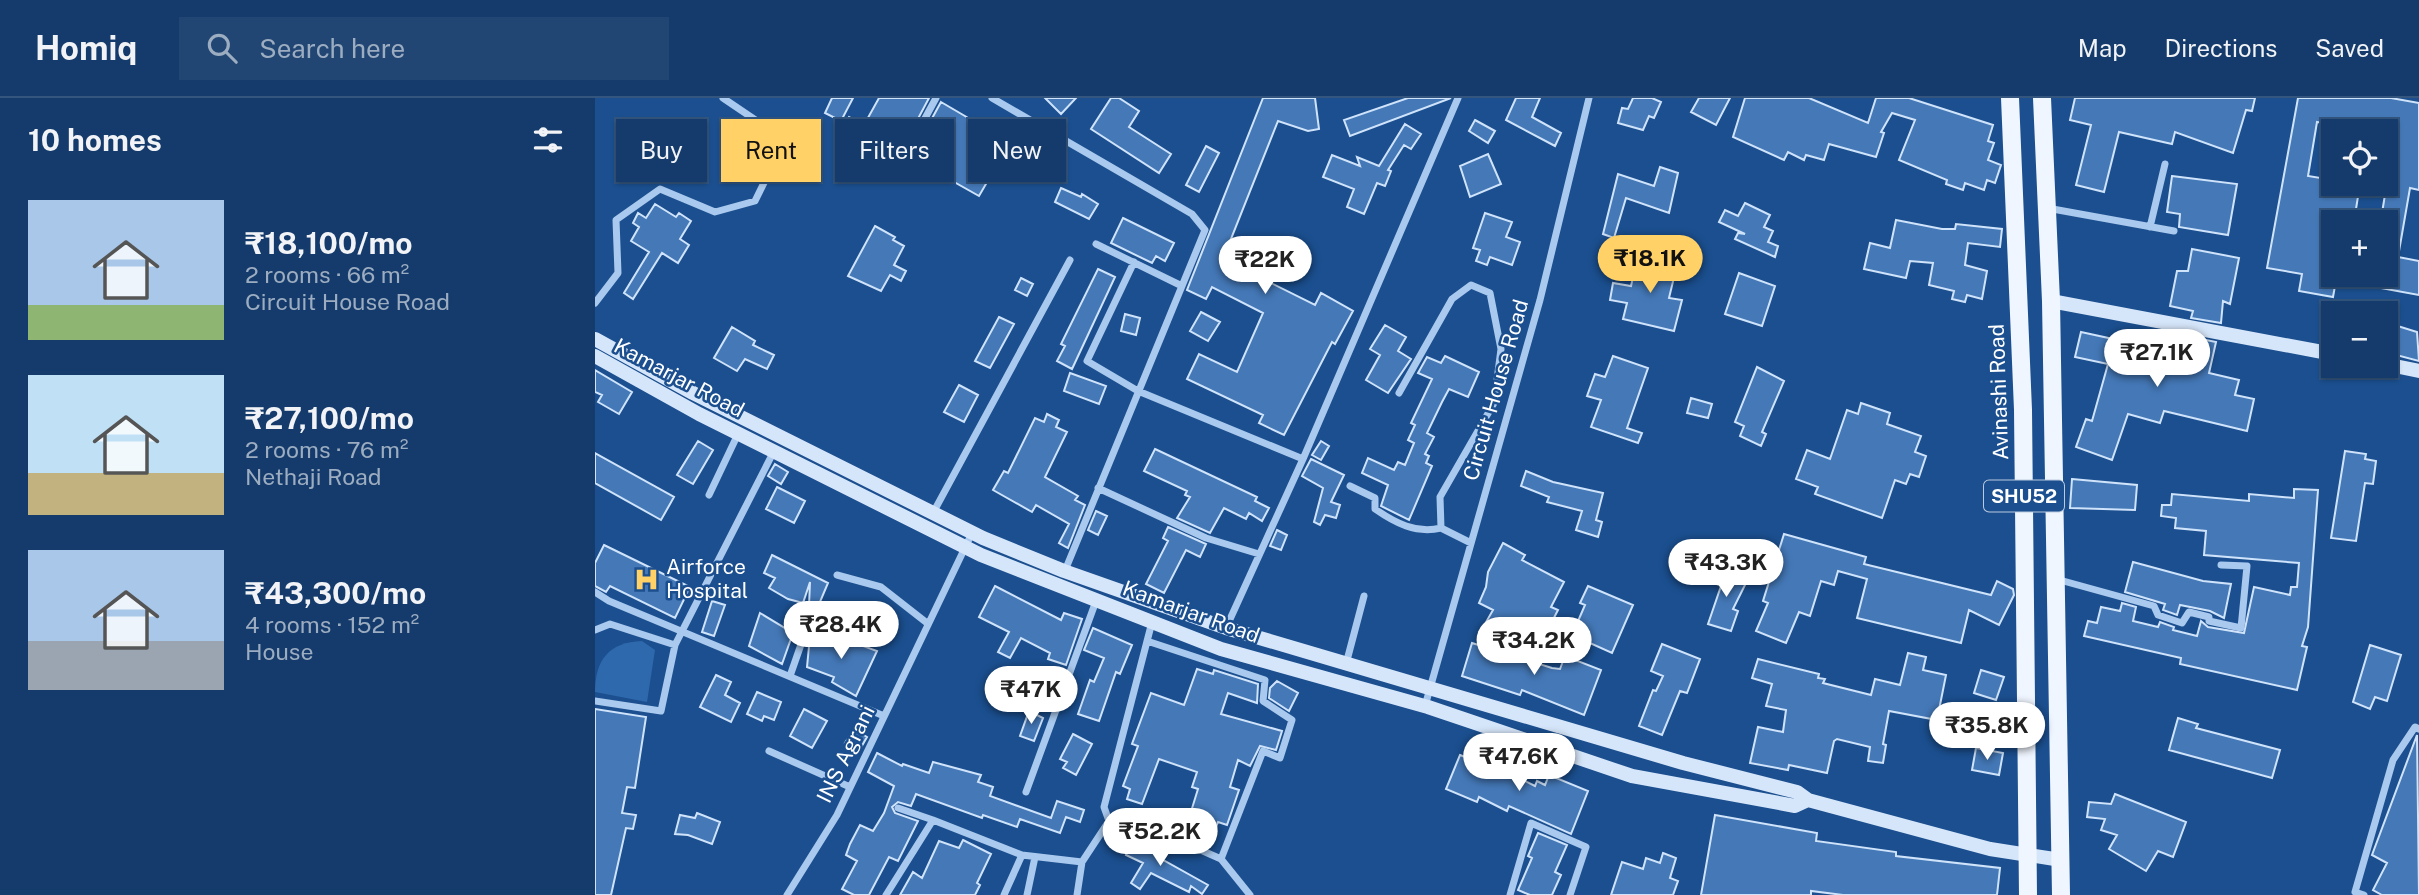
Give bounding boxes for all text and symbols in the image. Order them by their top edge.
search box [179,17,669,80]
text: Homiq [35,29,137,67]
icon: search [203,29,241,67]
text: Search here [259,33,405,64]
text: Map [2078,34,2127,62]
text: Directions [2165,34,2277,62]
text: Saved [2315,34,2384,62]
chip: Buy [616,119,707,182]
chip: Rent [721,119,821,182]
chip: Filters [835,119,954,182]
chip: New [968,119,1066,182]
map controls [2321,119,2398,378]
button: locate [2321,119,2398,196]
icon: filters [529,121,567,159]
text: 10 homes [28,122,162,158]
button: + [2321,210,2398,287]
text: ₹18,100/mo [245,225,413,261]
icon: home [84,228,168,312]
pin: ₹22K [1224,236,1306,296]
pin: ₹18.1K [1593,236,1707,295]
text: ₹18.1K [1614,244,1686,271]
text: ₹22K [1235,245,1295,272]
text: 2 rooms · 66 m² [245,261,409,288]
text: Circuit House Road [245,288,450,315]
street label: Circuit House Road [1458,296,1533,483]
button: − [2321,301,2398,378]
street label: Avinashi Road [1984,324,2013,460]
pin: ₹27.1K [2100,330,2214,389]
street label: Kamarjar Road [610,333,749,422]
text: ₹27.1K [2120,338,2194,365]
text: ₹27,100/mo [245,400,414,436]
icon: home [84,403,168,487]
text: 2 rooms · 76 m² [245,436,408,463]
text: Nethaji Road [245,463,382,490]
road number: SHU52 [1984,480,2064,512]
pin: ₹43.3K [1669,540,1783,599]
text: ₹43.3K [1684,548,1768,575]
place label: Airforce Hospital [666,554,748,603]
hospital icon: Airforce Hospital [632,565,660,593]
text: ₹43,300/mo [245,575,426,611]
street label: Kamarjar Road [1119,575,1263,648]
icon: home [84,578,168,662]
pin: ₹28.4K [784,602,898,661]
text: ₹28.4K [800,610,882,637]
text: 4 rooms · 152 m² [245,611,419,638]
pin: ₹34.2K [1477,618,1591,677]
text: ₹34.2K [1493,626,1575,653]
text: House [245,638,313,665]
pin: ₹47K [990,666,1072,726]
text: ₹47K [1001,675,1061,702]
street label: INS Agrani [811,701,880,807]
pin: ₹35.8K [1930,702,2044,762]
text: ₹35.8K [1945,711,2029,738]
pin: ₹47.6K [1462,734,1576,793]
text: ₹47.6K [1479,742,1559,769]
pin: ₹52.2K [1103,808,1217,868]
text: ₹52.2K [1119,817,1201,844]

